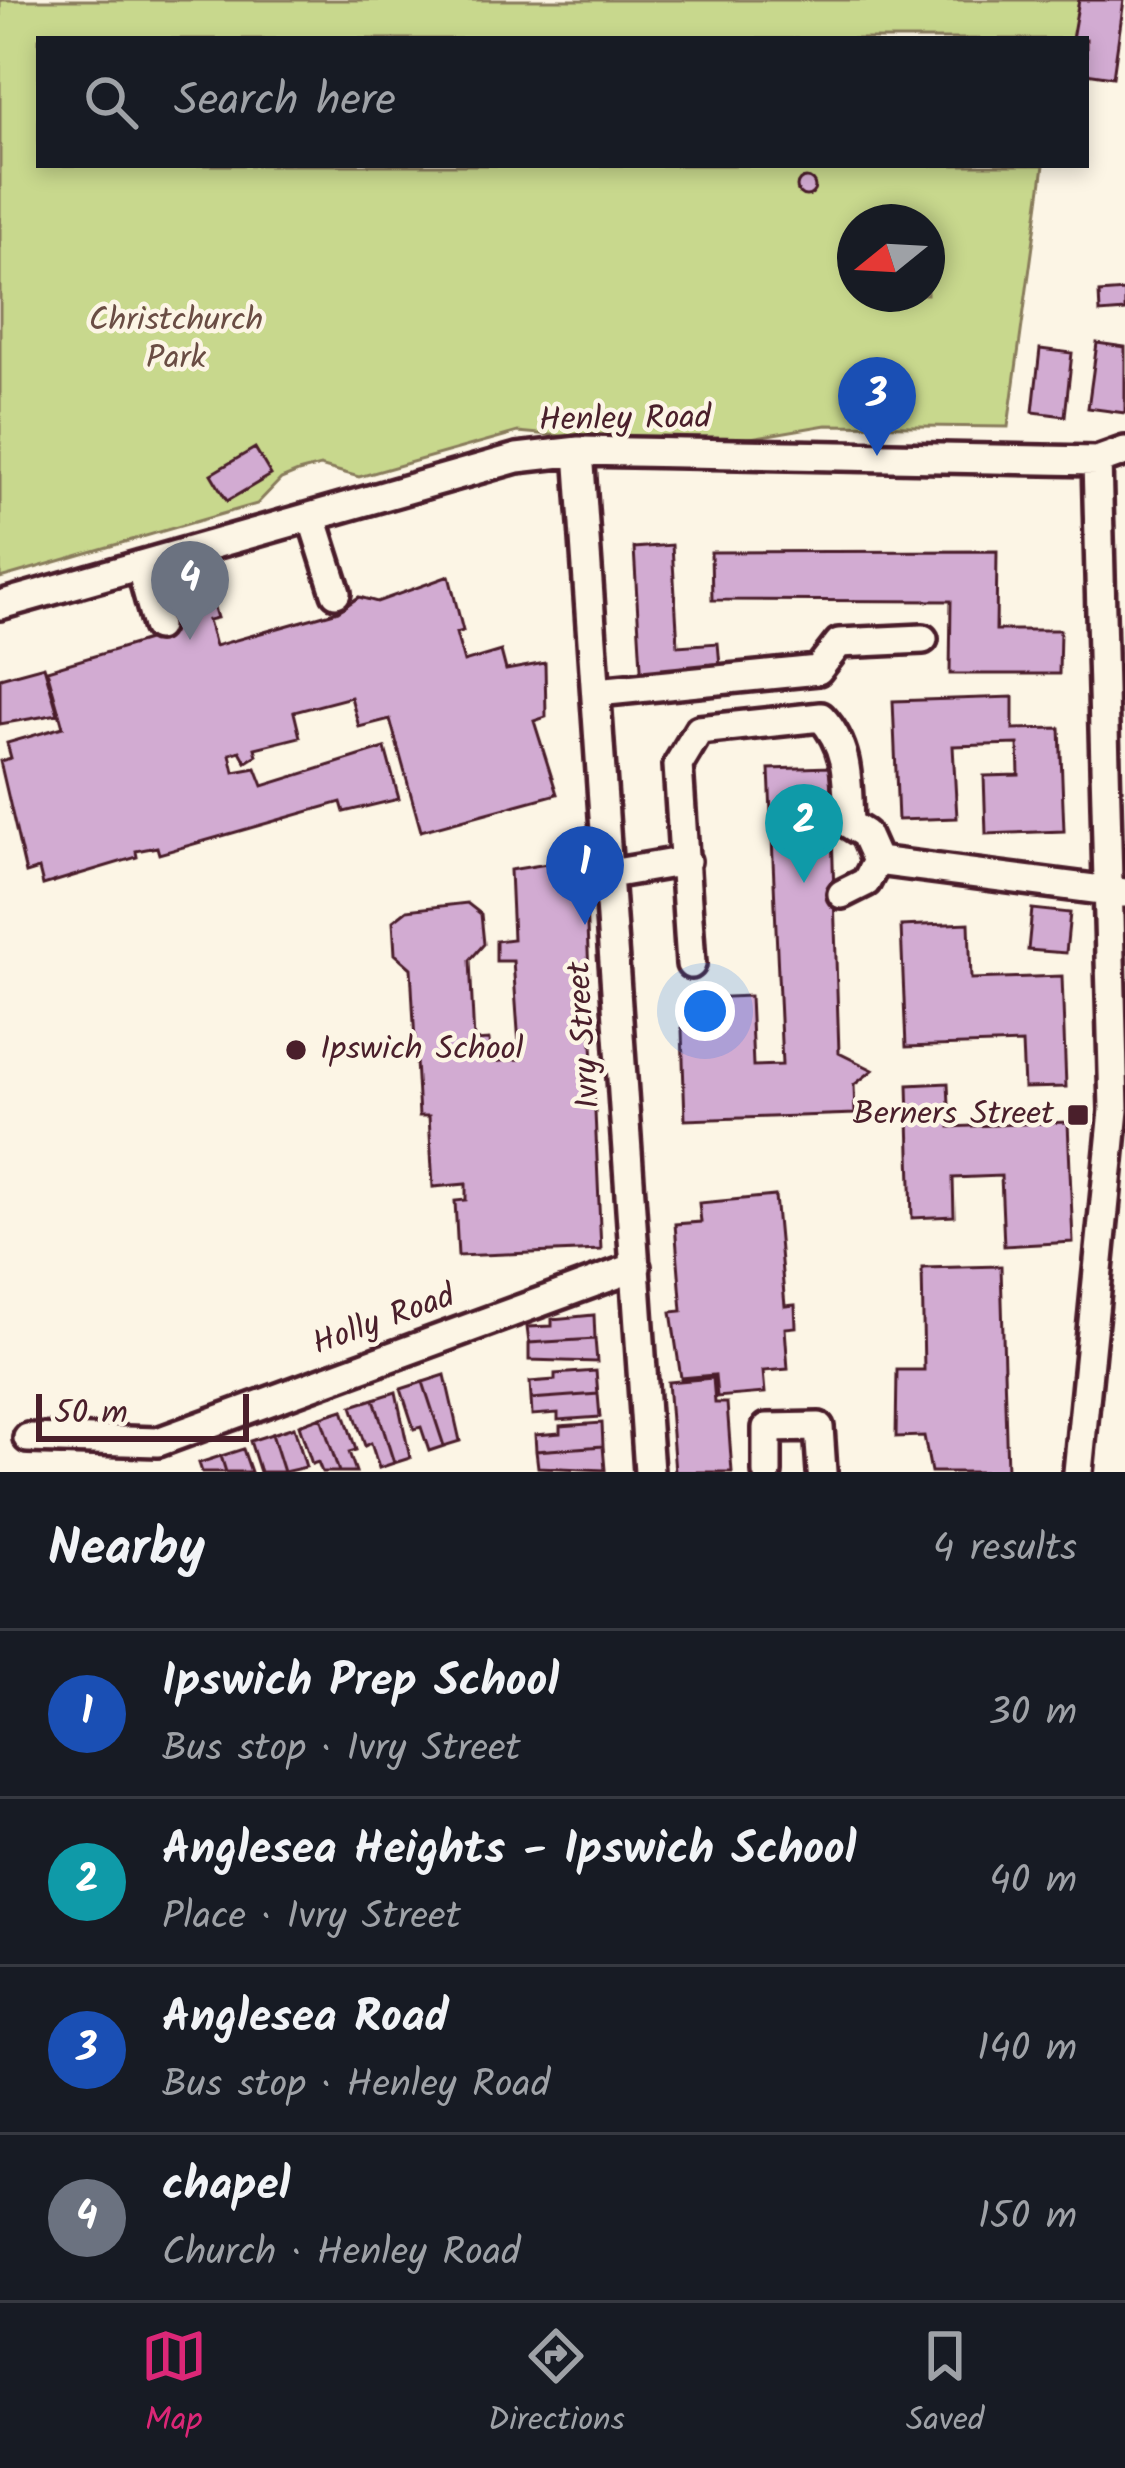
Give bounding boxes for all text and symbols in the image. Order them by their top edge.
search box [36,36,1089,168]
text: Search here [174,66,396,138]
icon: search [78,69,144,135]
north arrow [837,204,945,312]
park label: Christchurch Park [89,295,263,386]
pin: 3 [838,357,916,456]
street label: Henley Road [538,392,713,448]
pin: 4 [151,541,229,640]
pin: 2 [765,784,843,883]
pin: 1 [546,826,624,925]
street label: Ivry Street [553,958,617,1110]
your location [675,981,735,1041]
place label: Ipswich School [320,1024,524,1077]
marker: Ipswich School [283,1037,309,1063]
place label: Berners Street [853,1089,1055,1142]
marker: Berners Street [1065,1102,1091,1128]
street label: Holly Road [305,1270,464,1371]
scale bar [36,1388,249,1441]
text: 50 m [54,1388,128,1441]
text: Nearby [48,1510,205,1591]
text: 4 results [933,1519,1077,1581]
text: Ipswich Prep School [162,1647,559,1719]
text: 1 [81,1683,93,1745]
text: 30 m [989,1683,1077,1745]
text: Bus stop · Ivry Street [162,1719,521,1781]
text: Anglesea Heights - Ipswich School [162,1815,857,1887]
text: 2 [76,1851,98,1913]
text: 40 m [989,1851,1077,1913]
text: Place · Ivry Street [162,1887,461,1949]
text: Anglesea Road [162,1983,449,2055]
text: 3 [76,2019,98,2081]
text: 140 m [977,2019,1077,2081]
text: Bus stop · Henley Road [162,2055,550,2117]
text: chapel [162,2151,290,2223]
text: 4 [76,2187,98,2249]
text: 150 m [978,2187,1077,2249]
text: Church · Henley Road [162,2223,520,2285]
tab: Map [141,2323,207,2448]
tab: Directions [488,2323,625,2448]
tab: Saved [906,2323,984,2448]

